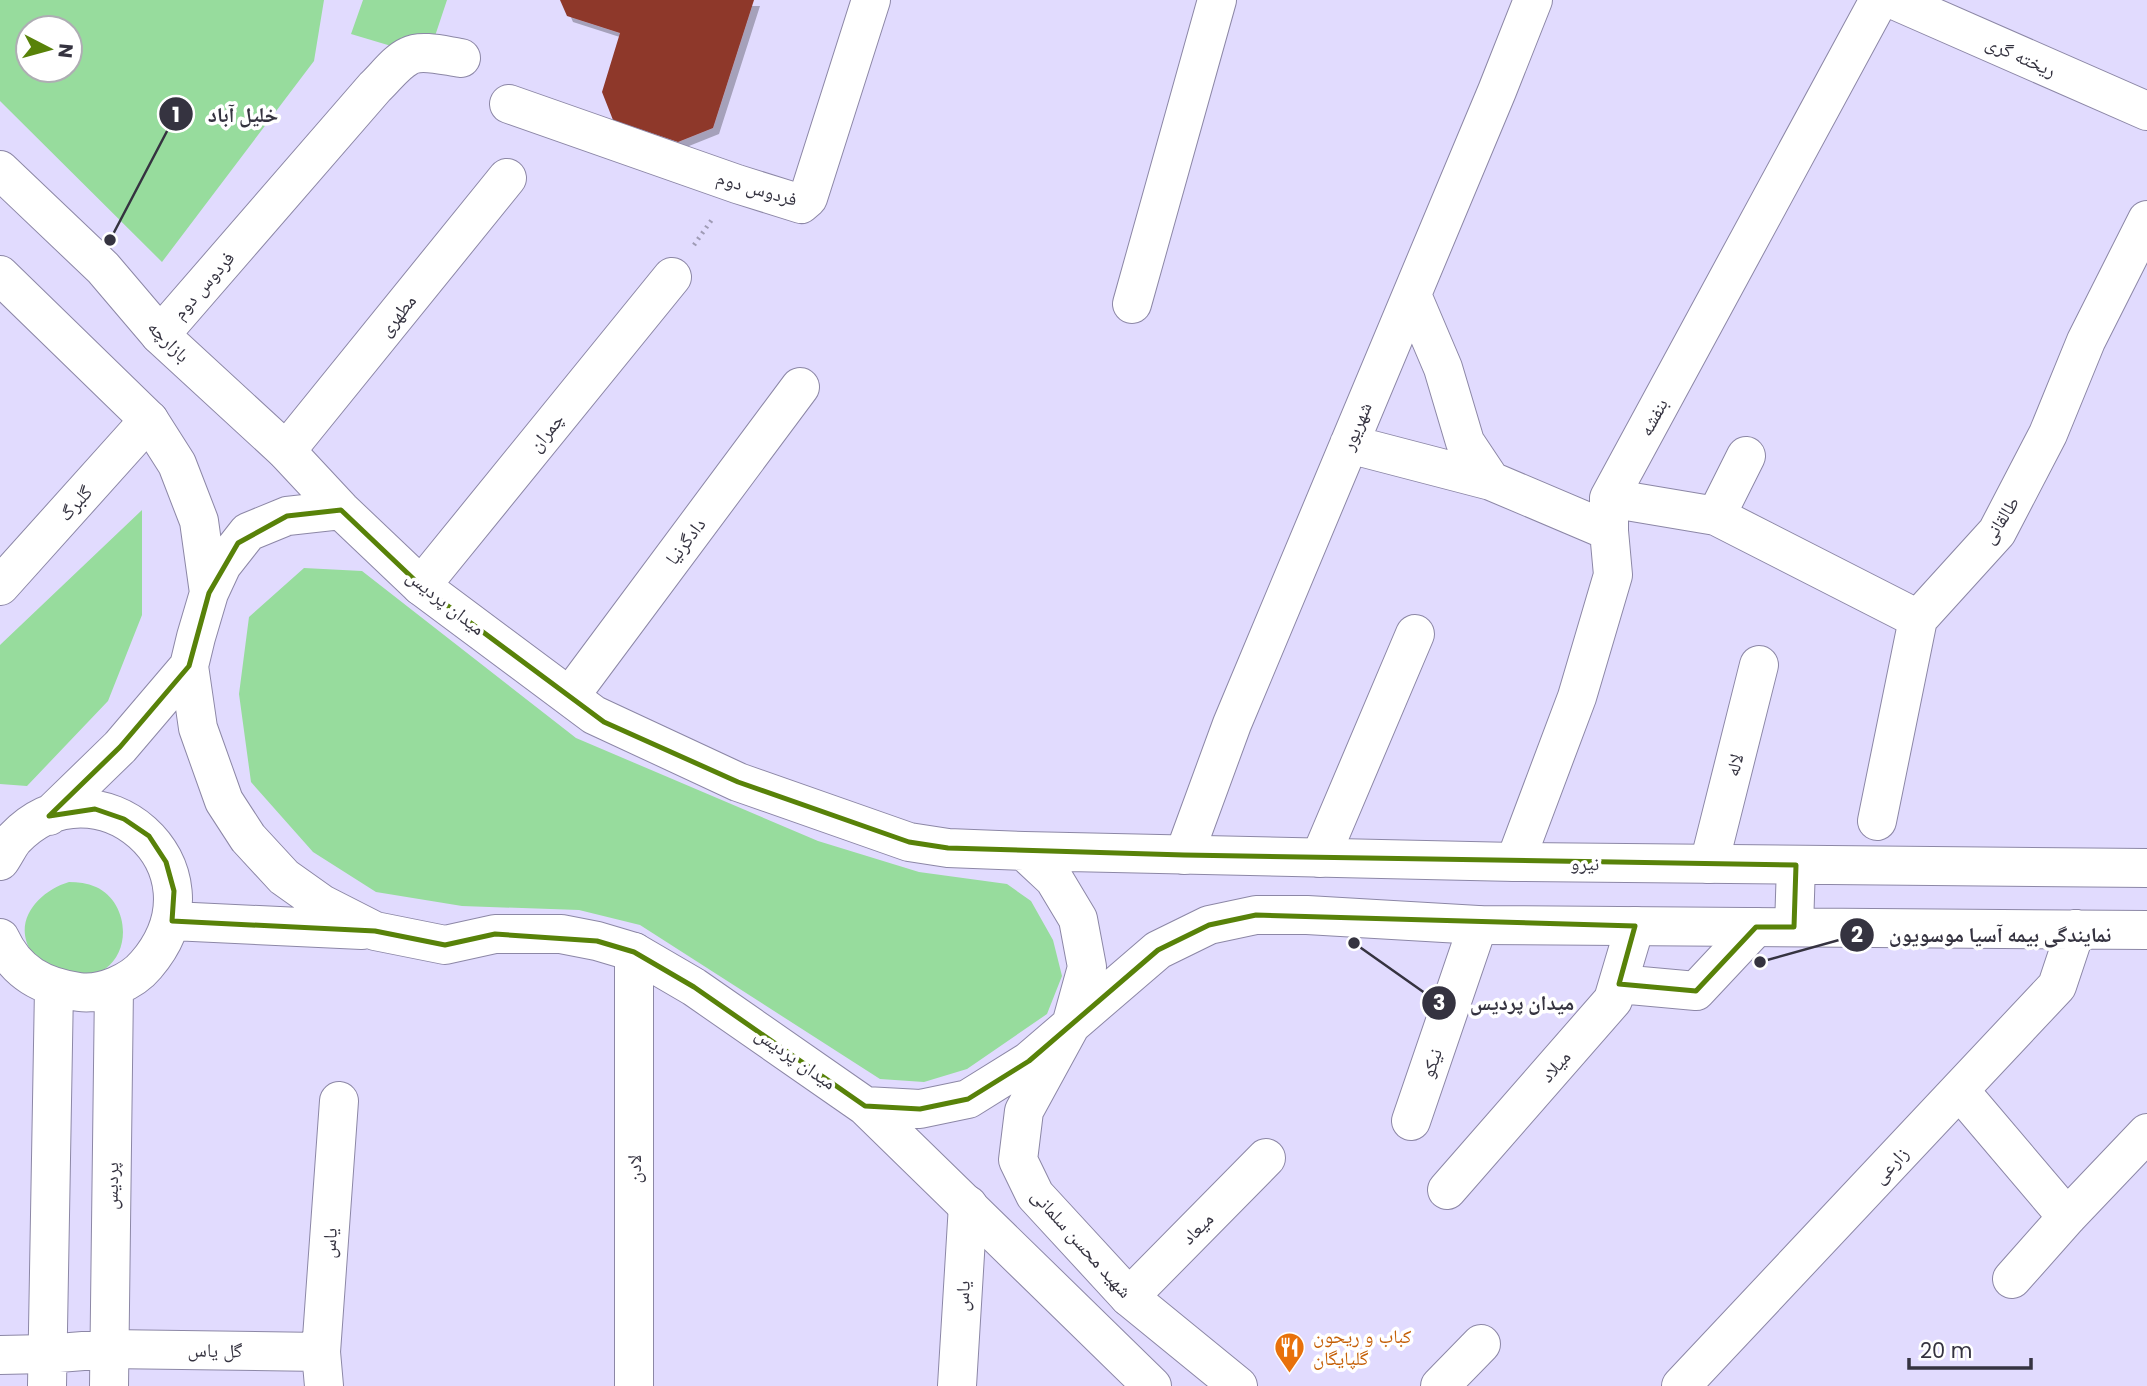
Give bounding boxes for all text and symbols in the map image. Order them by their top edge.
north arrow [14,14,84,84]
street label: ریخته گری [1981,29,2060,84]
text: N [51,42,80,59]
callout: خلیل آباد [159,93,292,135]
text: 1 [172,100,180,129]
text: خلیل آباد [208,100,278,129]
street label: فردوس دوم [713,164,800,213]
street label: فردوس دوم [166,245,241,325]
street label: مطهری [372,288,423,342]
street label: بازارچه [141,314,196,369]
street label: بنفشه [1632,394,1675,441]
street label: شهریور [1334,398,1379,455]
street label: چمران [522,407,570,458]
street label: گلبرگ [52,480,99,527]
street label: طالقانی [1975,491,2026,549]
street label: دادگرنیا [659,512,712,570]
street label: میدان پردیس [401,563,491,642]
street label: لاله [1719,751,1750,779]
street label: نیرو [1570,850,1600,877]
callout: نمایندگی بیمه آسیا موسویون [1839,914,2125,956]
text: 2 [1851,920,1863,949]
text: نمایندگی بیمه آسیا موسویون [1889,920,2111,949]
callout: میدان پردیس [1421,982,1589,1024]
text: 3 [1433,988,1445,1017]
text: میدان پردیس [1470,988,1574,1017]
street label: میدان پردیس [750,1021,842,1096]
street label: میلاد [1534,1044,1577,1088]
street label: نیکو [1414,1045,1449,1082]
street label: زارعی [1866,1141,1915,1190]
street label: لادن [621,1155,648,1183]
street label: پردیس [98,1162,125,1210]
street label: شهید محسن سلمانی [1025,1183,1138,1304]
street label: میعاد [1175,1206,1220,1251]
street label: یاس [315,1227,344,1259]
street label: یاس [948,1280,977,1312]
place label: کباب و ریحون گلپایگان [1313,1323,1412,1372]
scale bar [1909,1326,2032,1370]
restaurant icon: کباب و ریحون گلپایگان [1273,1330,1307,1374]
text: 20 m [1920,1336,1973,1365]
street label: گل یاس [187,1337,243,1364]

